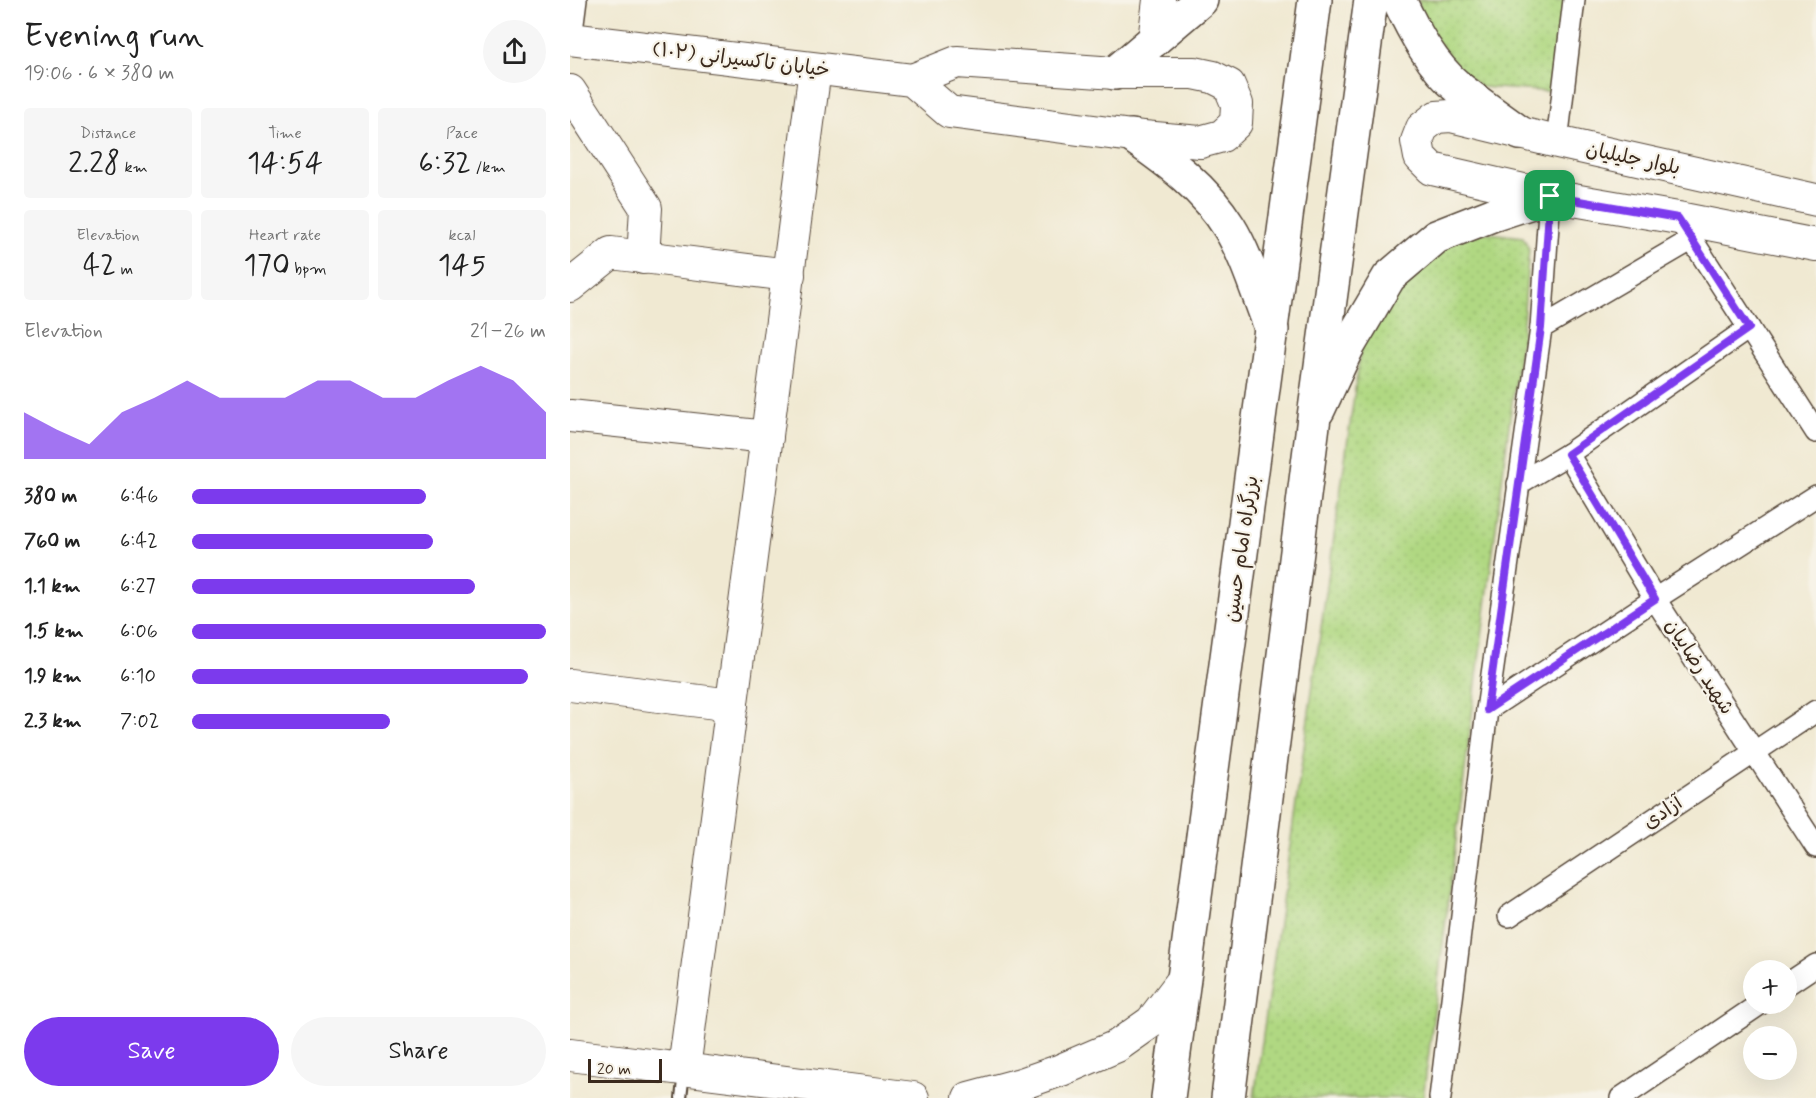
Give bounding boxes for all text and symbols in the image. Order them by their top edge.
text: Evening run [24,15,204,59]
button: share [483,20,546,83]
street label: خیابان تاکسیرانی (۱۰۲) [651,36,831,84]
text: 19:06 · 6 × 380 m [24,60,174,87]
text: Distance [80,123,136,144]
text: Time [268,123,302,144]
text: Pace [446,123,478,144]
street label: بلوار جلیلیان [1583,136,1683,182]
text: 2.28 [68,144,120,183]
text: 14:54 [247,144,323,183]
text: 6:32 [418,144,471,183]
text: km [120,157,148,178]
text: /km [471,157,506,178]
pin [1524,170,1575,221]
icon: arrive [1533,179,1566,212]
text: Elevation [77,225,140,246]
text: Heart rate [249,225,321,246]
text: kcal [449,225,475,246]
text: 42 [83,246,116,285]
text: 170 [243,246,290,285]
text: 145 [438,246,486,285]
text: m [116,259,133,280]
text: bpm [290,259,327,280]
text: Elevation [24,318,103,345]
text: 21–26 m [470,318,546,345]
street label: بزرگراه امام حسین [1218,474,1266,624]
text: 380 m [24,483,77,510]
text: 6:46 [120,483,158,510]
text: 760 m [24,528,81,555]
text: 6:42 [120,528,158,555]
text: 1.1 km [24,573,81,600]
text: 6:27 [120,573,155,600]
street label: شهید رضاییان [1658,614,1740,720]
text: 1.5 km [24,618,84,645]
text: 6:06 [120,618,158,645]
text: 1.9 km [24,663,82,690]
text: 6:10 [120,663,156,690]
text: 2.3 km [24,708,82,735]
text: 7:02 [120,708,159,735]
street label: آزادی [1638,789,1689,836]
map controls [1743,960,1797,1080]
button: + [1743,960,1797,1014]
button: Save [24,1017,279,1086]
button: Share [291,1017,546,1086]
button: − [1743,1026,1797,1080]
scale bar [588,1056,662,1084]
text: 20 m [597,1059,631,1080]

